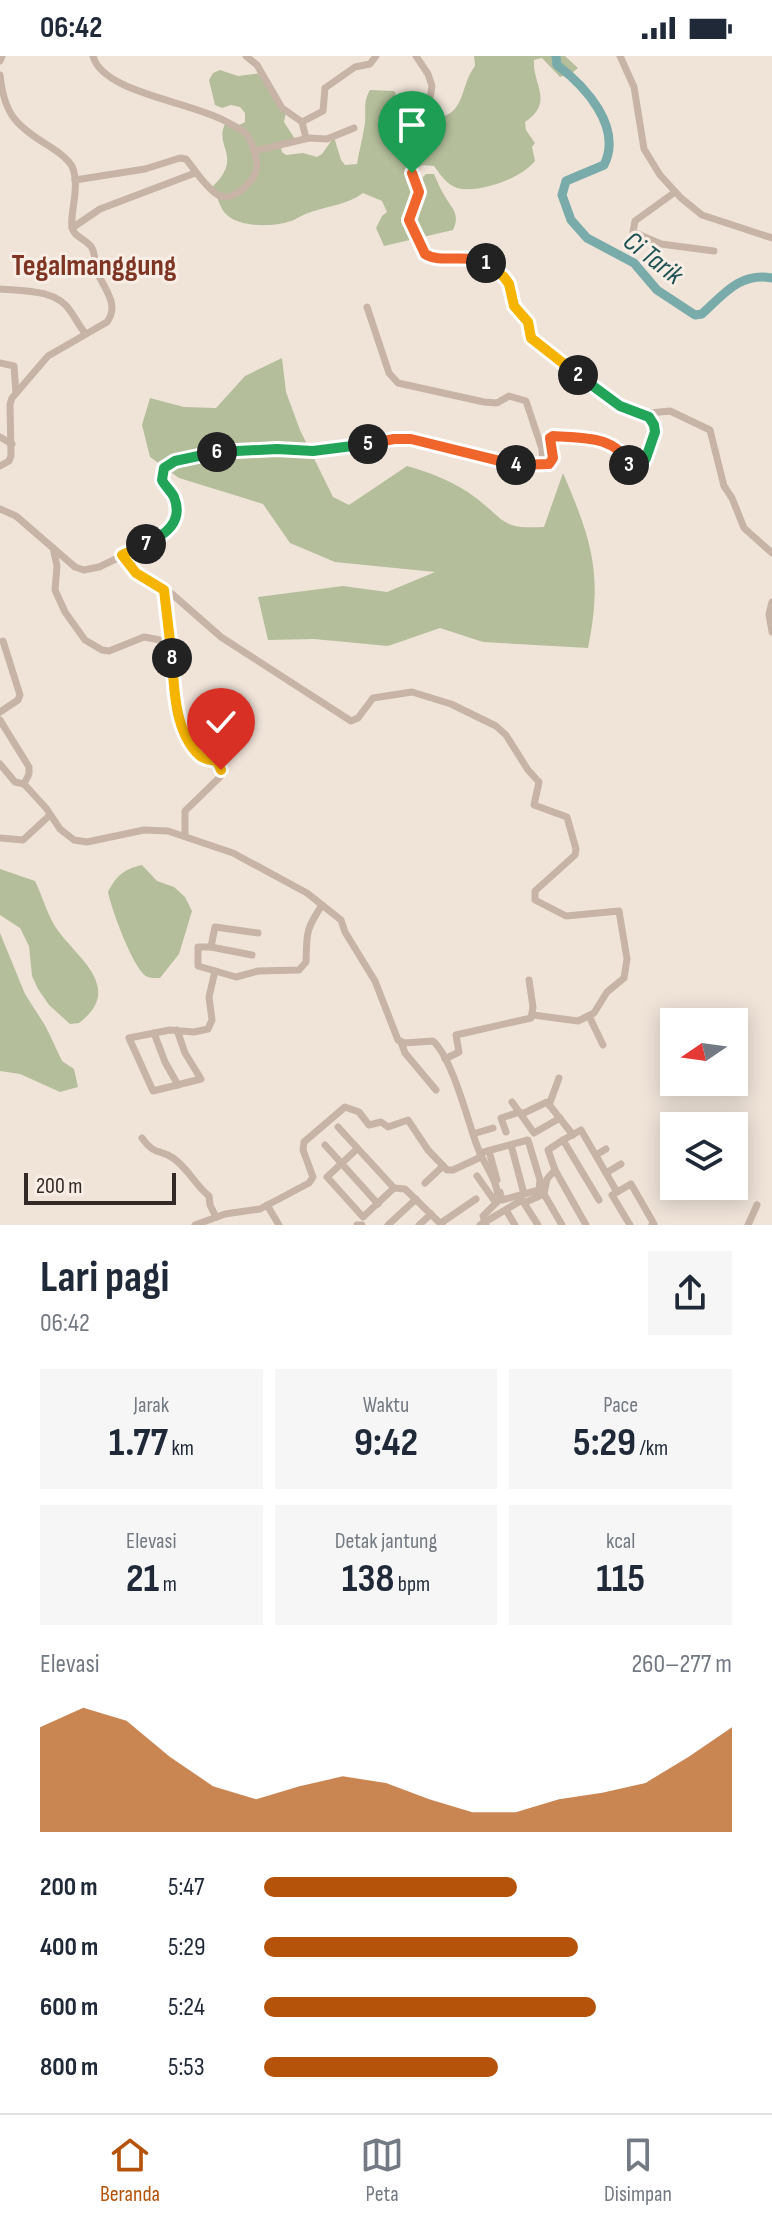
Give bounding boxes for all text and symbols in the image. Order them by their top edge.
text: 06:42 [40,10,102,46]
pin [378,91,446,173]
icon: arrive [390,103,434,147]
water label: Ci Tarik [617,225,691,293]
pin: 1 [466,243,506,283]
district label: Tegalmanggung [12,248,177,284]
text: 1 [482,249,490,276]
pin: 2 [558,355,598,395]
text: 2 [573,361,583,388]
pin: 5 [348,424,388,464]
text: 5 [363,430,373,457]
pin: 6 [197,432,237,472]
text: 6 [212,438,222,465]
pin: 4 [496,445,536,485]
pin: 3 [609,445,649,485]
text: 4 [511,451,521,478]
text: 3 [624,451,634,478]
pin: 7 [126,524,166,564]
text: 7 [141,530,151,557]
pin: 8 [152,638,192,678]
text: 8 [167,644,177,671]
pin [187,688,255,770]
icon: check [199,700,243,744]
north arrow [660,1008,748,1096]
map controls [660,1008,748,1200]
button: layers [660,1112,748,1200]
scale bar [24,1169,176,1205]
text: 200 m [36,1173,82,1200]
text: Lari pagi [40,1251,169,1304]
button: share [648,1251,732,1335]
text: 06:42 [40,1308,90,1339]
text: Jarak [133,1392,169,1419]
text: Waktu [363,1392,409,1419]
text: Pace [603,1392,638,1419]
text: 1.77 [109,1419,168,1467]
text: 9:42 [354,1419,418,1467]
text: 5:29 [573,1419,636,1467]
text: km [168,1435,194,1462]
text: /km [636,1435,668,1462]
text: Elevasi [126,1528,177,1555]
text: Detak jantung [335,1528,437,1555]
text: kcal [606,1528,635,1555]
text: 21 [126,1555,159,1603]
text: 138 [342,1555,394,1603]
text: 115 [596,1555,645,1603]
text: m [159,1571,177,1598]
text: bpm [394,1571,430,1598]
text: Elevasi [40,1649,100,1680]
text: 260–277 m [631,1649,732,1680]
text: 200 m [40,1872,97,1903]
text: 5:47 [168,1872,204,1903]
text: 400 m [40,1932,98,1963]
text: 5:29 [168,1932,206,1963]
text: 600 m [40,1992,98,2023]
text: 5:24 [168,1992,205,2023]
text: 800 m [40,2052,98,2083]
text: 5:53 [168,2052,205,2083]
tab: Beranda [100,2133,160,2208]
tab: Peta [360,2133,404,2208]
tab: Disimpan [604,2133,672,2208]

